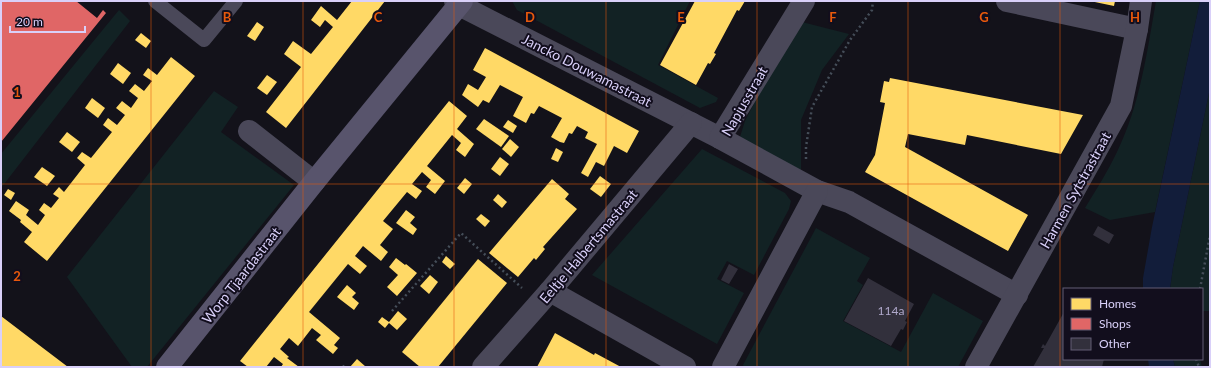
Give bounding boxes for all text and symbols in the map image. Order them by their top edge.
scale bar [10,8,85,34]
text: B [223,9,232,25]
text: C [374,9,383,25]
text: D [525,9,535,25]
text: E [677,9,685,25]
text: F [829,9,837,25]
text: G [979,9,989,25]
text: H [1130,9,1140,25]
text: 20 m [16,14,43,29]
street label: Jancko Douwamastraat [519,30,655,110]
street label: Napjusstraat [717,63,771,139]
text: 1 [13,84,21,100]
street label: Harmen Sytstrastraat [1036,129,1114,251]
street label: Eeltje Halbertsmastraat [535,186,641,306]
street label: Worp Tjaardastraat [198,223,284,327]
text: 2 [13,268,21,284]
legend [1063,288,1203,360]
text: Homes [1099,296,1136,311]
house number: 114a [878,303,904,318]
text: Shops [1099,316,1131,331]
text: Other [1099,336,1131,351]

